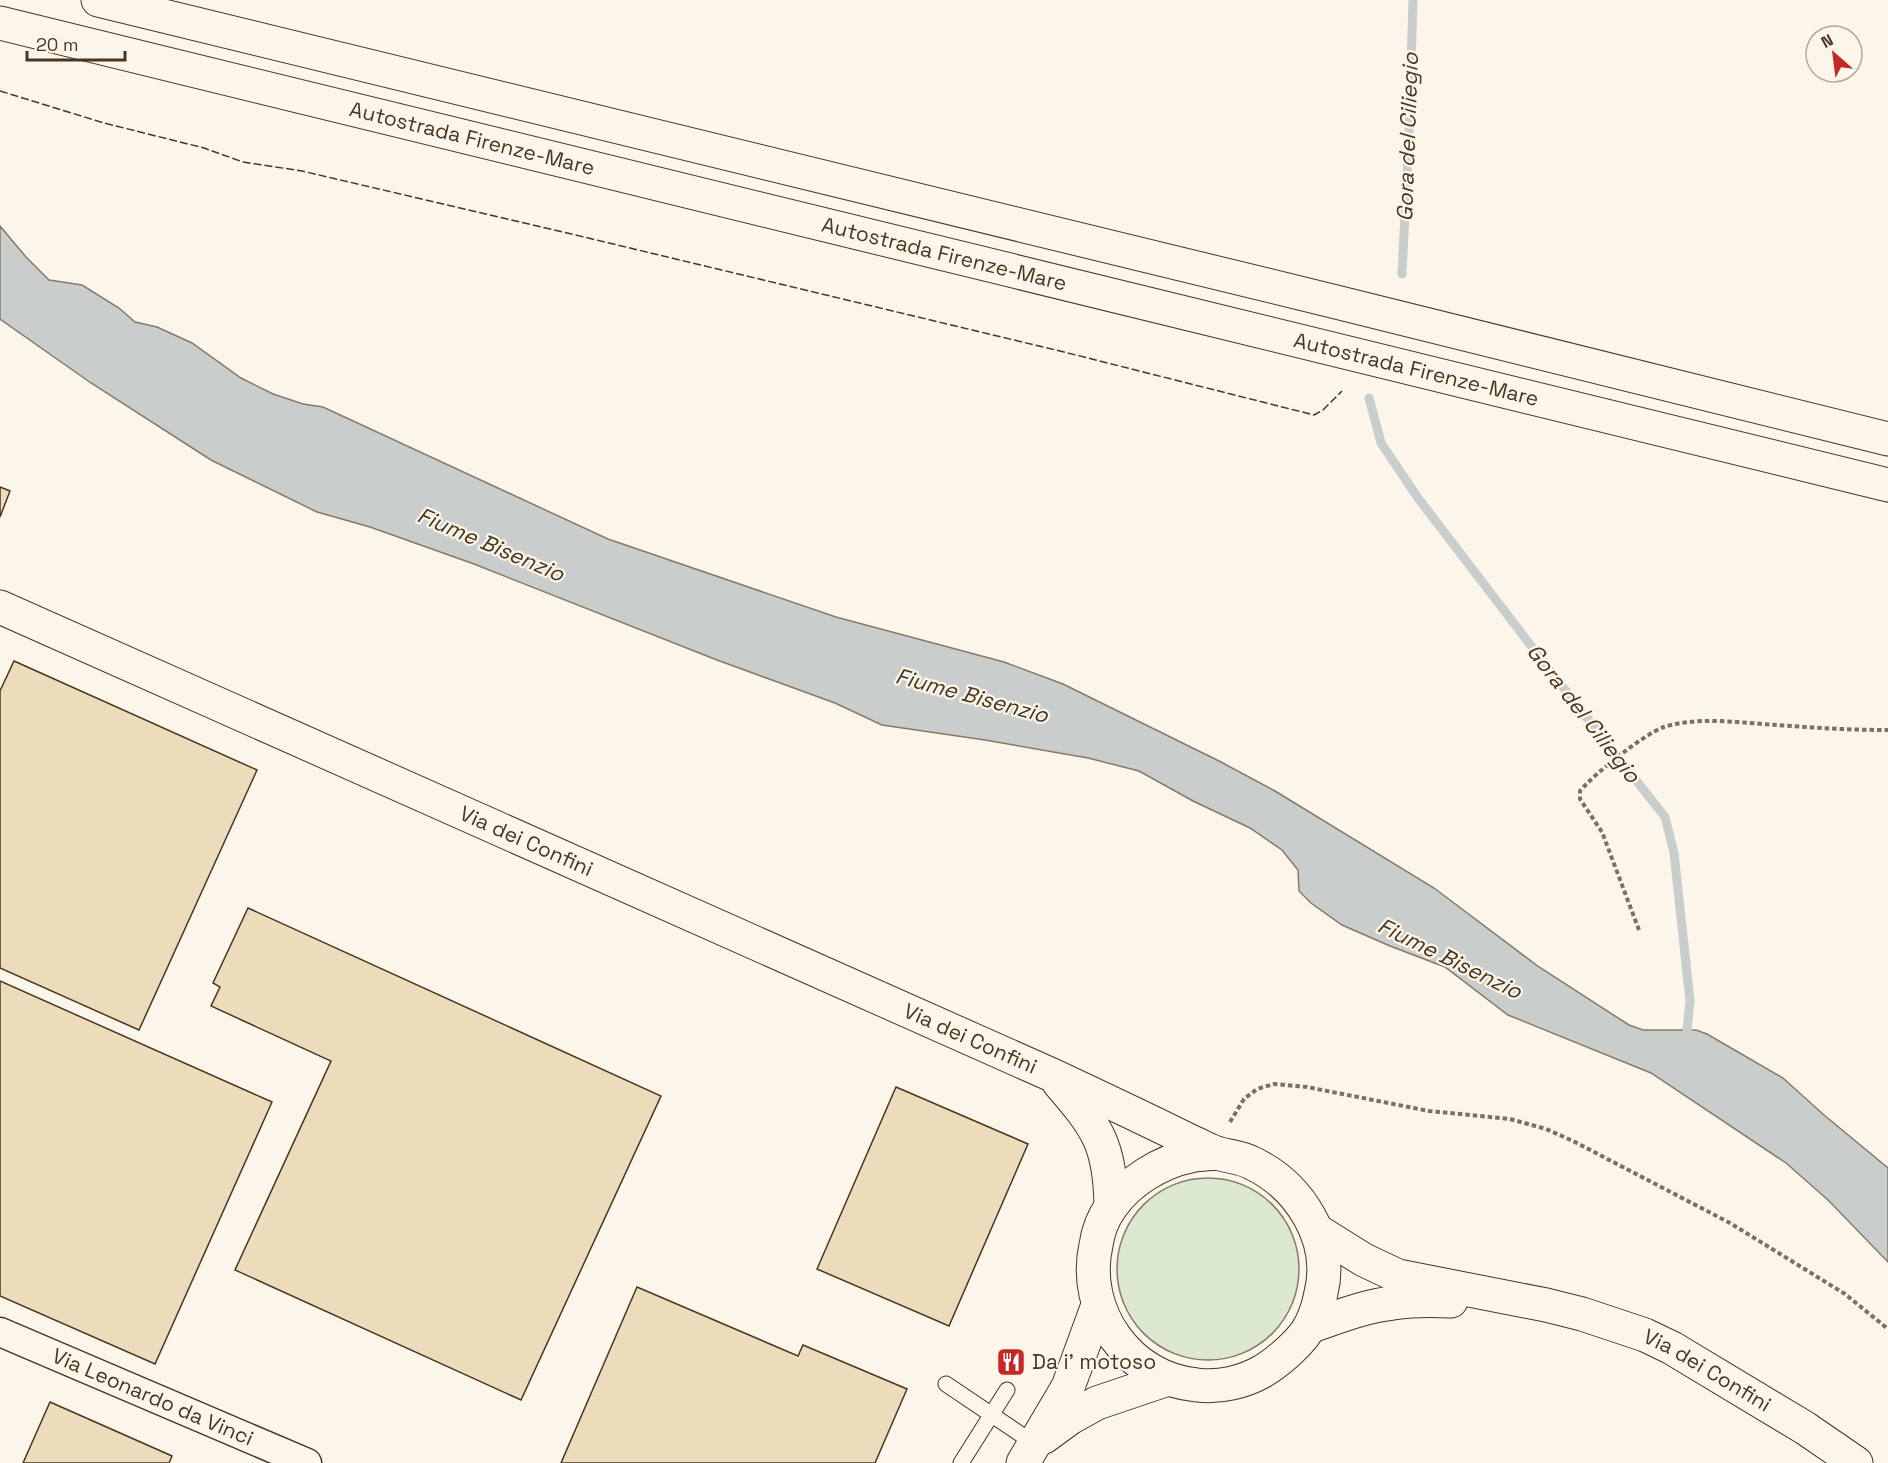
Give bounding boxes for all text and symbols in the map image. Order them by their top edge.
scale bar [27,24,124,62]
north arrow [1804,24,1864,84]
text: N [1818,29,1837,53]
text: 20 m [36,33,79,56]
water label: Gora del Ciliegio [1390,51,1424,222]
street label: Autostrada Firenze-Mare [347,95,597,181]
street label: Autostrada Firenze-Mare [819,211,1070,297]
street label: Autostrada Firenze-Mare [1291,326,1542,412]
water label: Fiume Bisenzio [413,500,570,588]
water label: Gora del Ciliegio [1521,638,1648,789]
water label: Fiume Bisenzio [893,661,1053,729]
street label: Via dei Confini [456,799,597,882]
water label: Fiume Bisenzio [1373,911,1528,1006]
street label: Via dei Confini [900,997,1041,1080]
street label: Via dei Confini [1639,1322,1776,1417]
street label: Via Leonardo da Vinci [48,1342,258,1452]
restaurant icon: Da i' motoso [995,1346,1027,1378]
place label: Da i' motoso [1032,1348,1156,1375]

